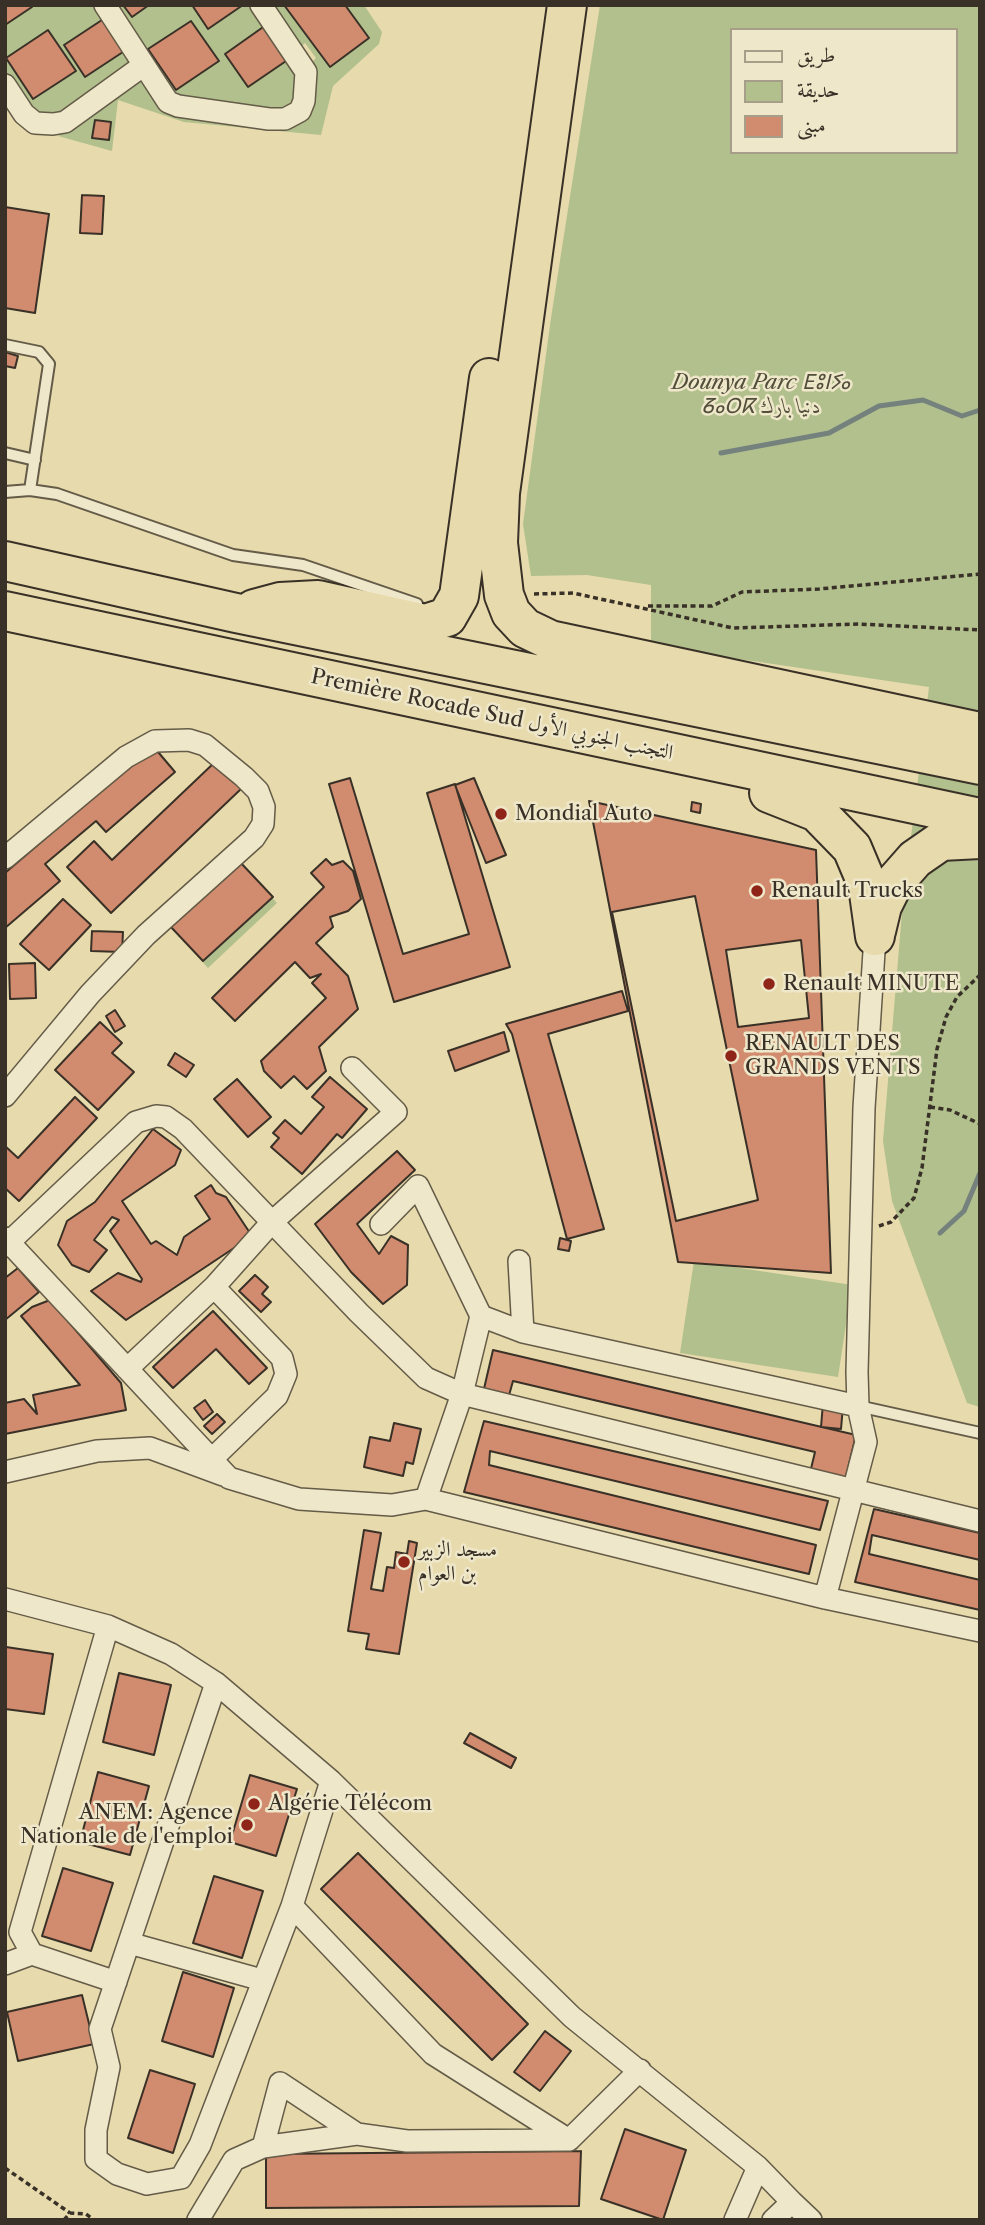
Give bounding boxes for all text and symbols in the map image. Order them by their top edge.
legend [730,28,957,154]
text: طريق [797,42,835,67]
text: حديقة [797,77,840,102]
text: مبنى [797,112,826,137]
park label: Dounya Parc ⴹⵓⵏⵢⴰ ⵒⴰⵔⴽ دنيا بارك [672,370,850,420]
street label: Première Rocade Sud التجنب الجنوبي الأول [309,664,675,766]
place label: Mondial Auto [515,801,652,827]
marker: Mondial Auto [493,806,509,822]
place label: Renault Trucks [771,878,923,904]
marker: Renault Trucks [749,883,765,899]
place label: Renault MINUTE [783,971,959,997]
marker: Renault MINUTE [761,976,777,992]
place label: RENAULT DES GRANDS VENTS [745,1031,921,1081]
marker: RENAULT DES GRANDS VENTS [723,1048,739,1064]
place label: مسجد الزبير بن العوام [418,1537,497,1587]
marker: مسجد الزبير بن العوام [396,1554,412,1570]
place label: Algérie Télécom [268,1791,432,1817]
marker: Algérie Télécom [246,1796,262,1812]
place label: ANEM: Agence Nationale de l'emploi [20,1800,233,1850]
marker: ANEM: Agence Nationale de l'emploi [239,1817,255,1833]

